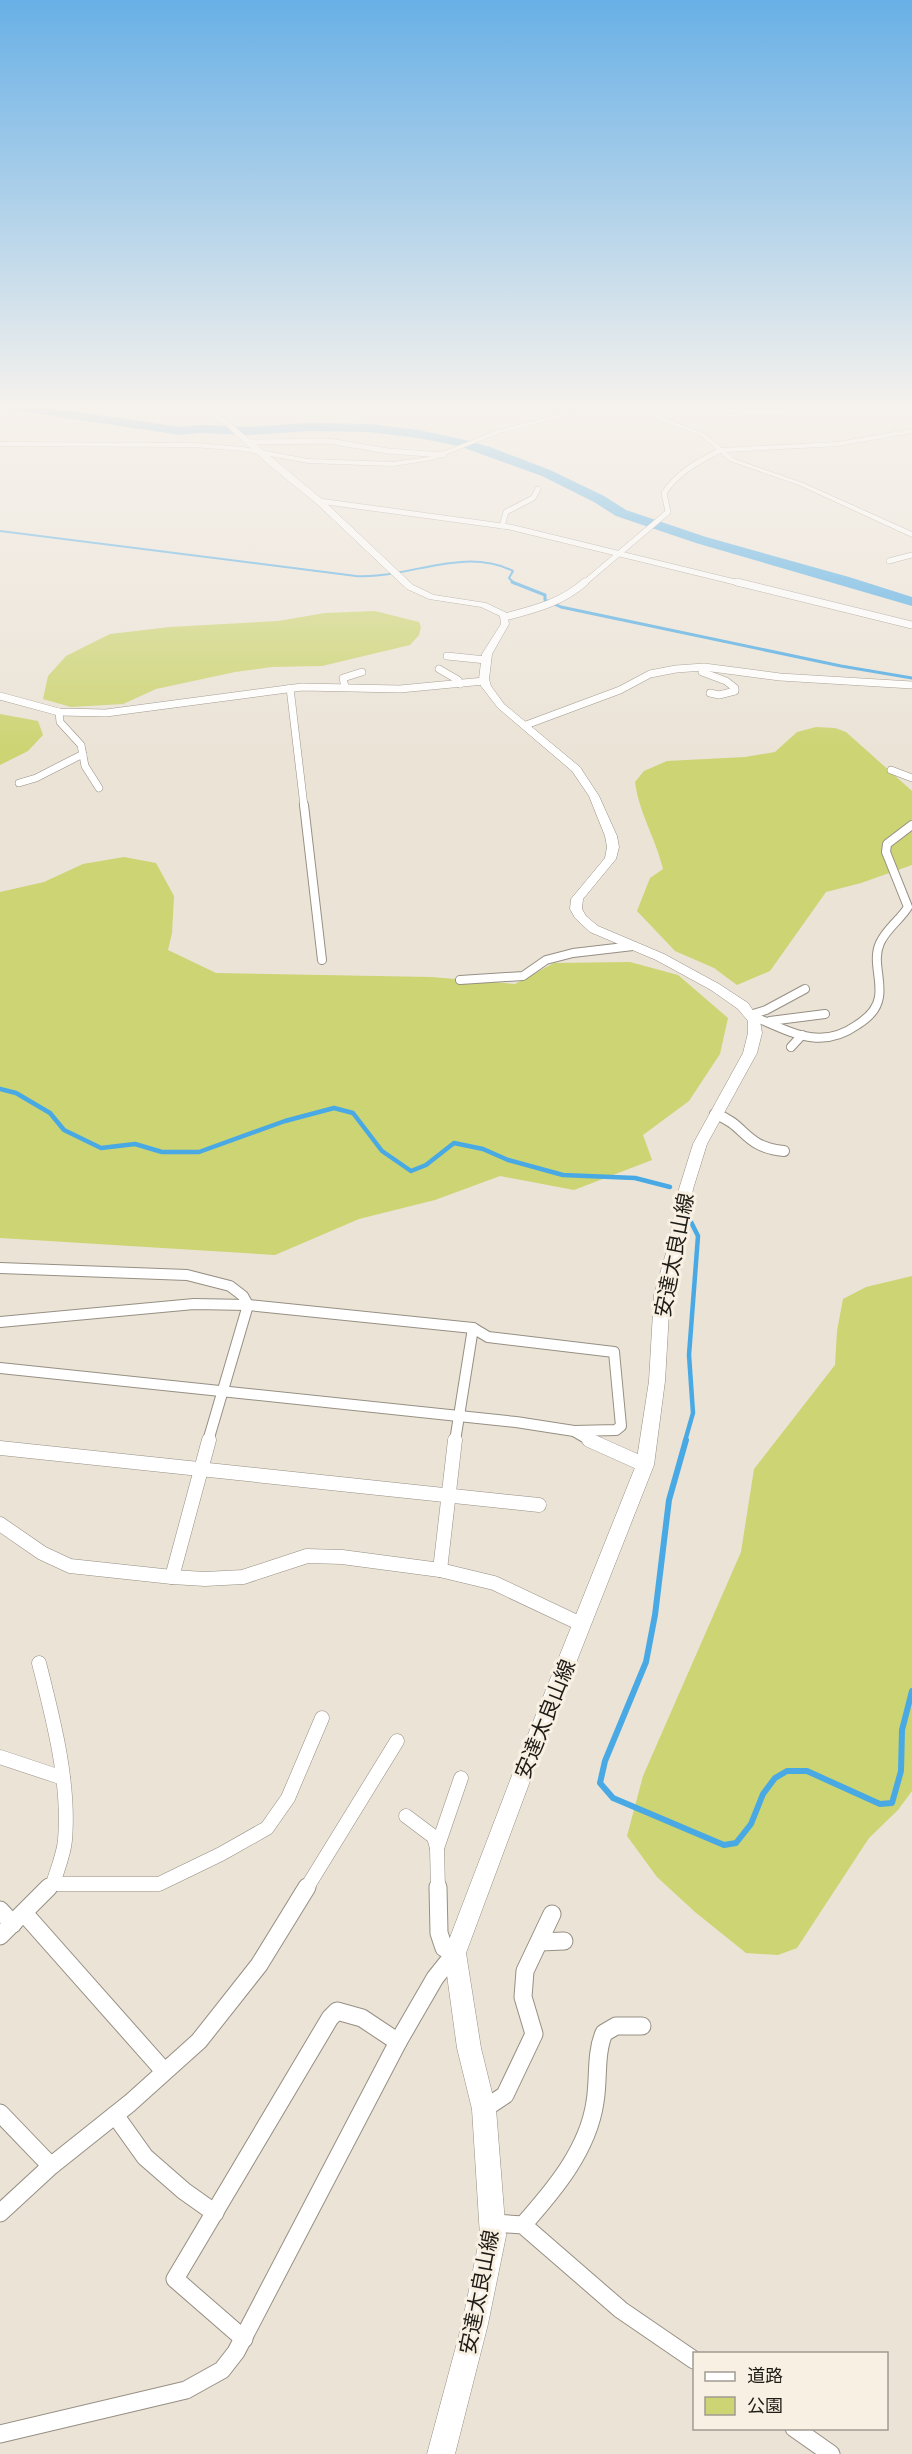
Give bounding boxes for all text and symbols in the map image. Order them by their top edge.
street label: 安達太良山線 [650,1191,698,1319]
street label: 安達太良山線 [510,1656,580,1782]
street label: 安達太良山線 [455,2228,503,2356]
legend [693,2352,888,2430]
text: 道路 [747,2365,783,2387]
text: 公園 [747,2395,783,2417]

